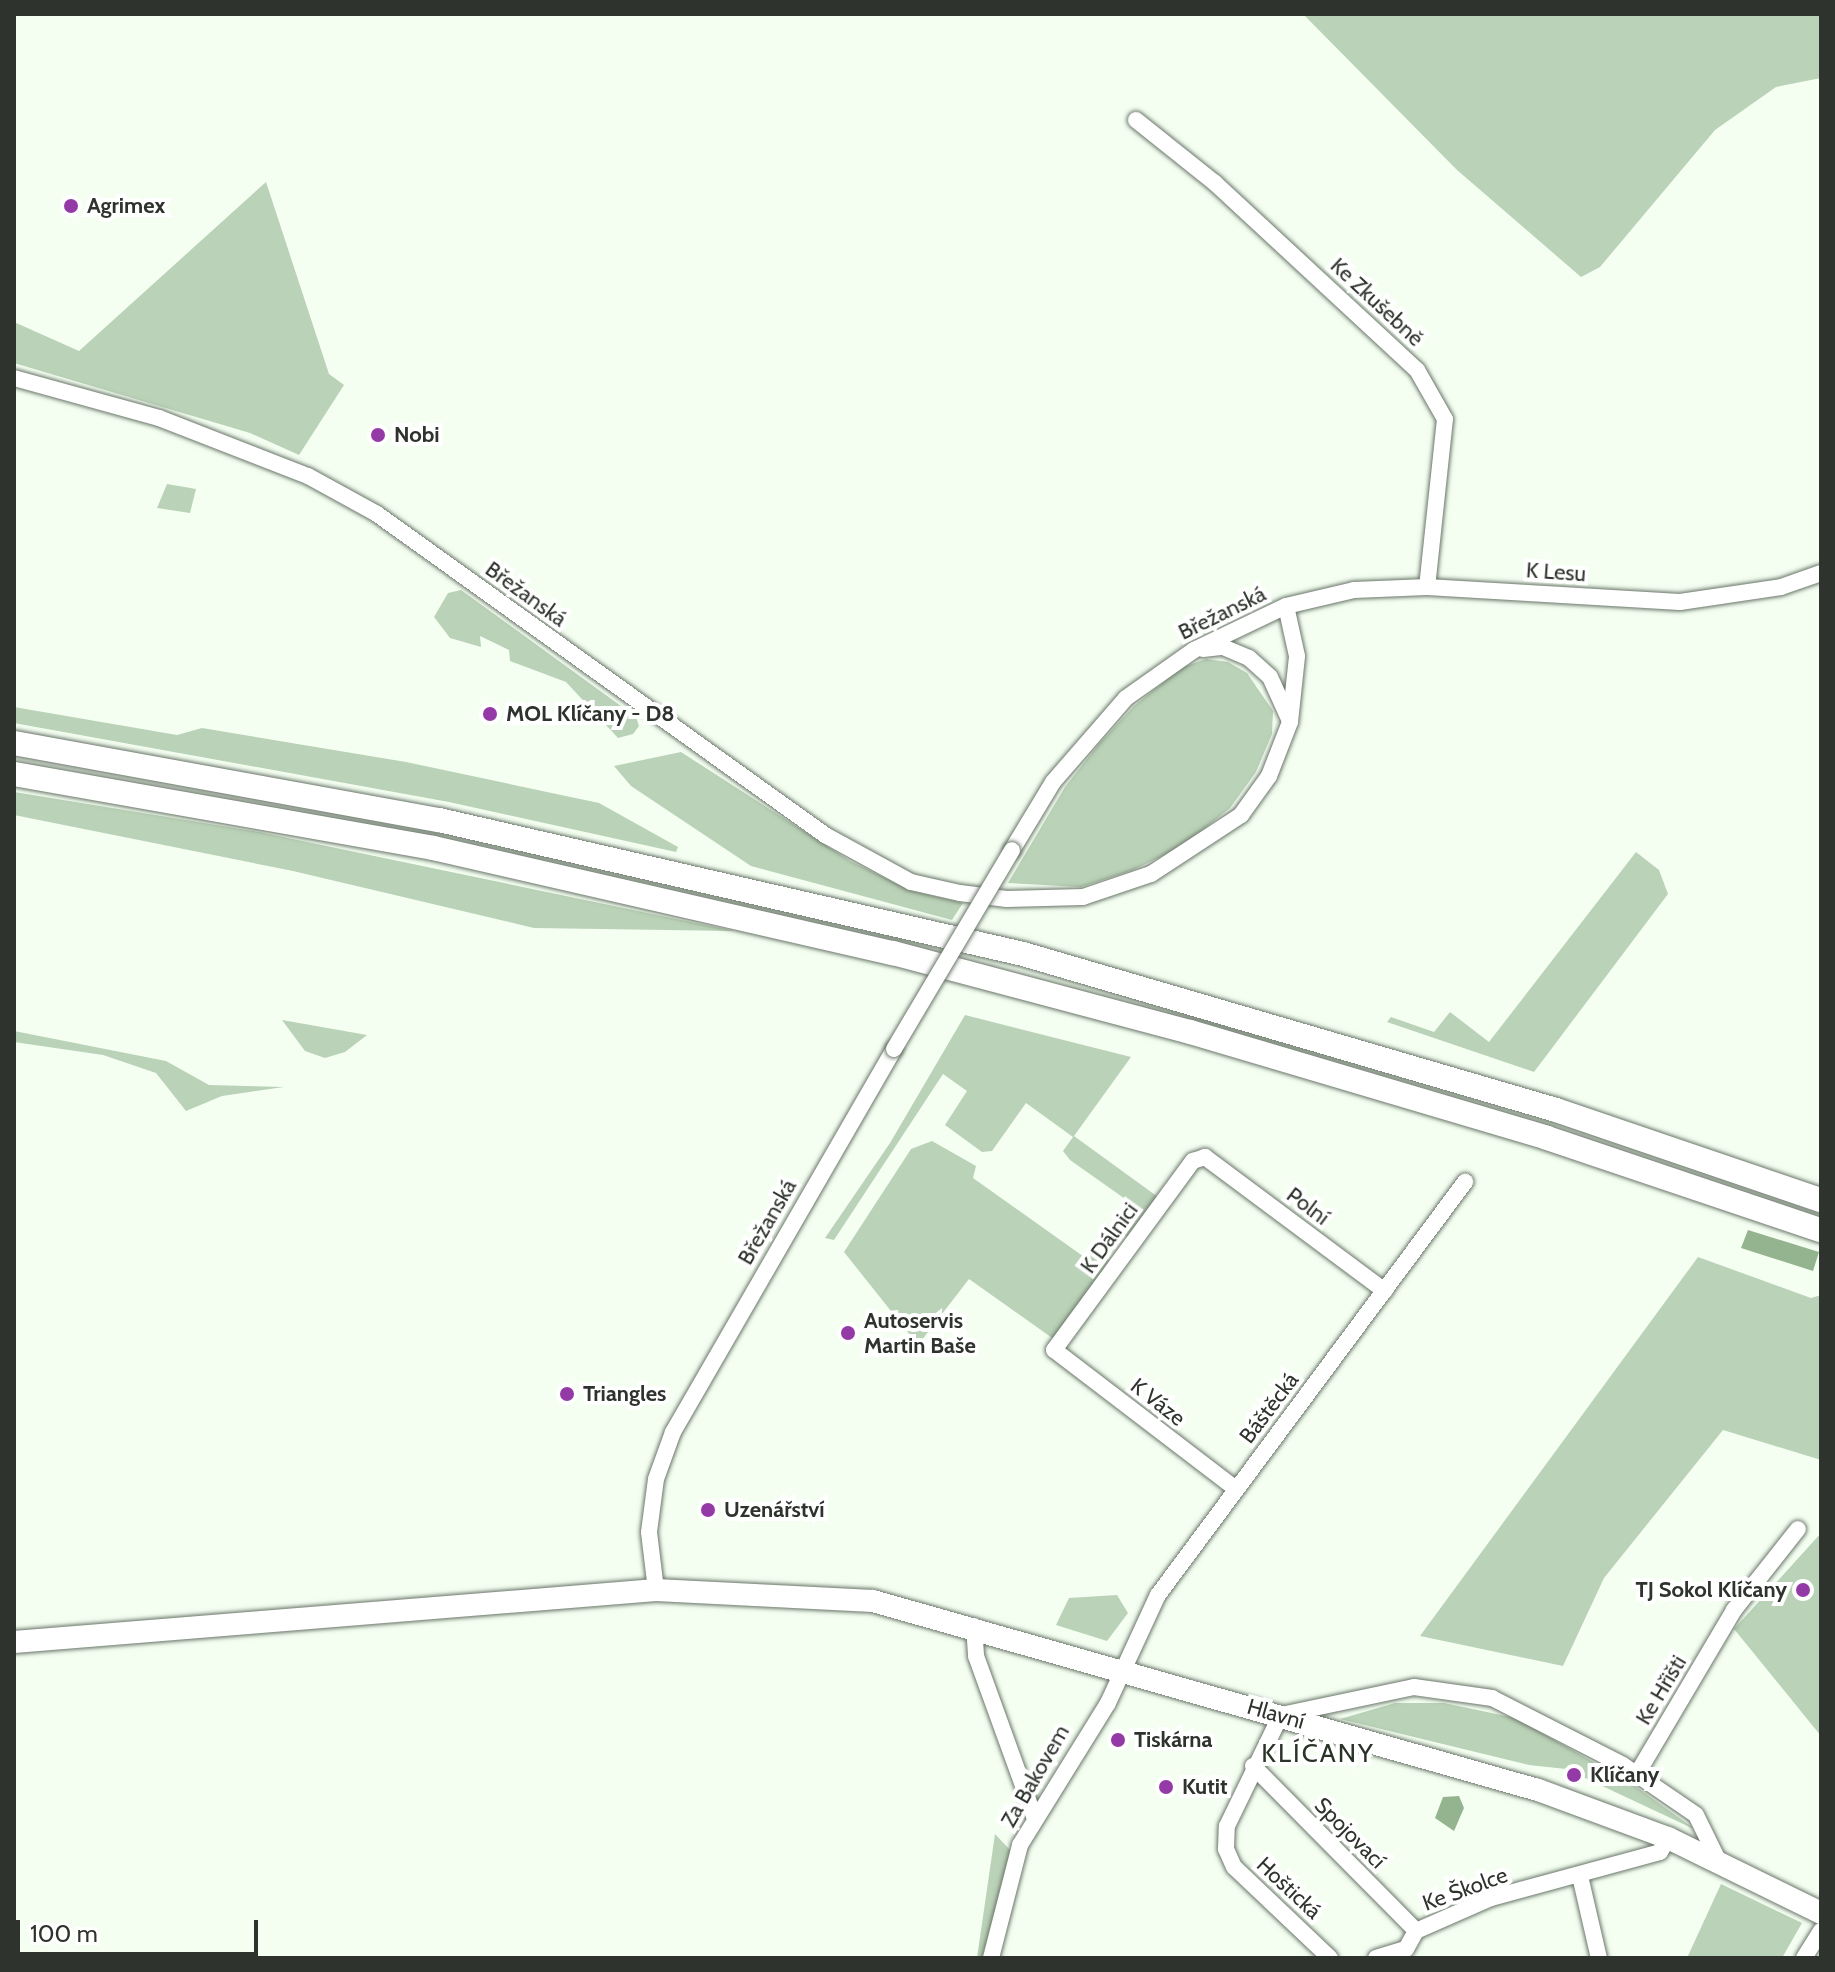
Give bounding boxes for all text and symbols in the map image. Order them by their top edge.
place label: Agrimex [87,193,165,219]
marker: Agrimex [62,197,80,215]
street label: Ke Zkušebně [1325,252,1429,352]
place label: Nobi [394,422,440,448]
marker: Nobi [369,426,387,444]
street label: Břežanská [480,556,572,632]
street label: K Lesu [1525,557,1587,587]
street label: Břežanská [1174,581,1270,645]
place label: MOL Klíčany - D8 [506,701,675,727]
marker: MOL Klíčany - D8 [481,705,499,723]
street label: Břežanská [732,1175,802,1269]
street label: Polní [1281,1181,1335,1231]
street label: K Dálnici [1075,1198,1143,1278]
place label: Autoservis Martin Baše [864,1307,976,1358]
marker: Autoservis Martin Baše [839,1324,857,1342]
street label: Báštěcká [1234,1367,1304,1449]
street label: K Váze [1125,1373,1191,1431]
place label: Triangles [583,1381,666,1407]
marker: Triangles [558,1385,576,1403]
place label: Uzenářství [724,1497,825,1523]
marker: Uzenářství [699,1501,717,1519]
place label: TJ Sokol Klíčany [1635,1577,1787,1603]
marker: TJ Sokol Klíčany [1794,1581,1812,1599]
street label: Ke Hřišti [1630,1651,1692,1729]
street label: Hlavní [1244,1693,1308,1735]
street label: Za Bakovem [995,1720,1075,1832]
place label: Tiskárna [1134,1727,1212,1753]
marker: Tiskárna [1109,1731,1127,1749]
district label: KLÍČANY [1261,1738,1375,1770]
place label: Klíčany [1590,1762,1659,1788]
marker: Klíčany [1565,1766,1583,1784]
place label: Kutit [1182,1774,1228,1800]
marker: Kutit [1157,1778,1175,1796]
street label: Spojovací [1309,1792,1391,1874]
street label: Hoštická [1251,1851,1327,1925]
street label: Ke Školce [1419,1861,1511,1917]
scale bar [20,1904,262,1954]
text: 100 m [30,1919,98,1948]

